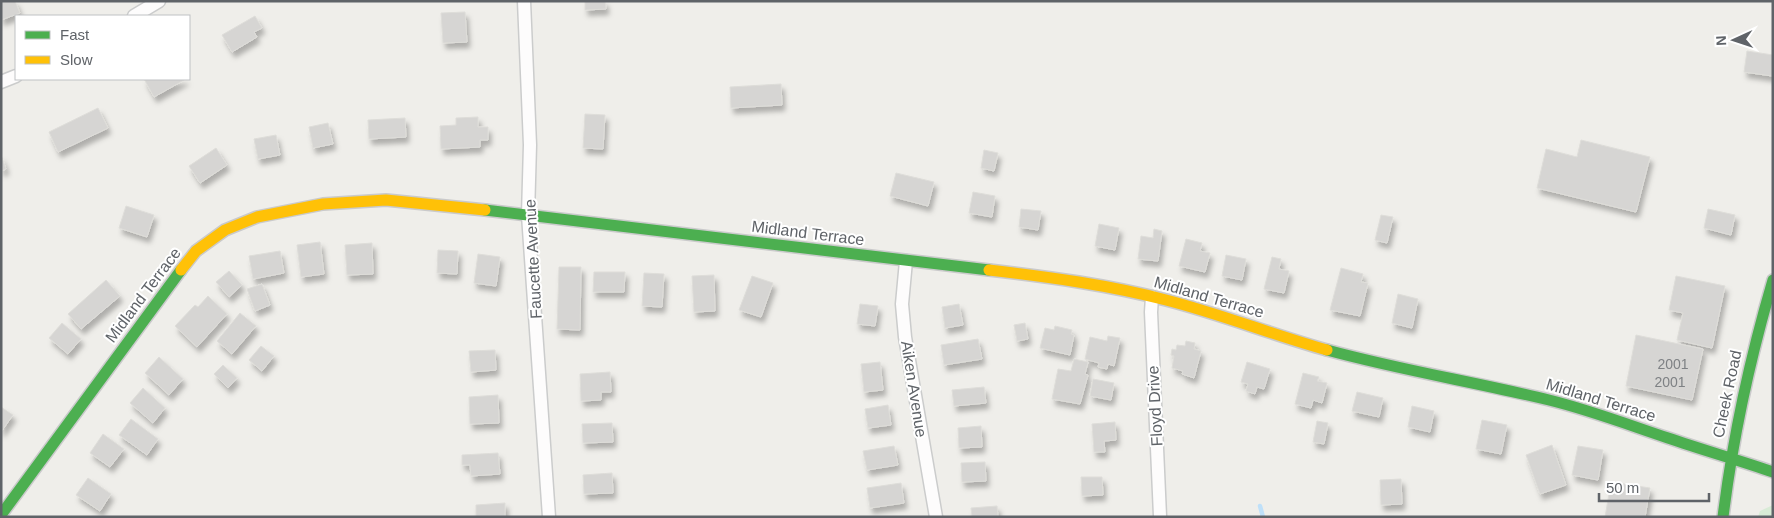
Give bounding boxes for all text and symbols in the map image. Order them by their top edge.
legend [15,15,190,80]
north arrow [1709,15,1759,65]
text: Fast [60,26,90,43]
text: N [1713,35,1729,46]
text: Slow [60,51,93,68]
street label: Faucette Avenue [521,199,545,319]
street label: Midland Terrace [751,218,865,248]
street label: Midland Terrace [102,244,184,345]
street label: Midland Terrace [1152,273,1266,321]
street label: Aiken Avenue [898,339,930,439]
street label: Cheek Road [1709,349,1745,439]
house number: 2001 [1657,356,1689,372]
street label: Floyd Drive [1144,365,1166,447]
house number: 2001 [1654,374,1686,390]
street label: Midland Terrace [1544,375,1658,425]
scale bar [1599,470,1709,502]
text: 50 m [1606,479,1639,496]

